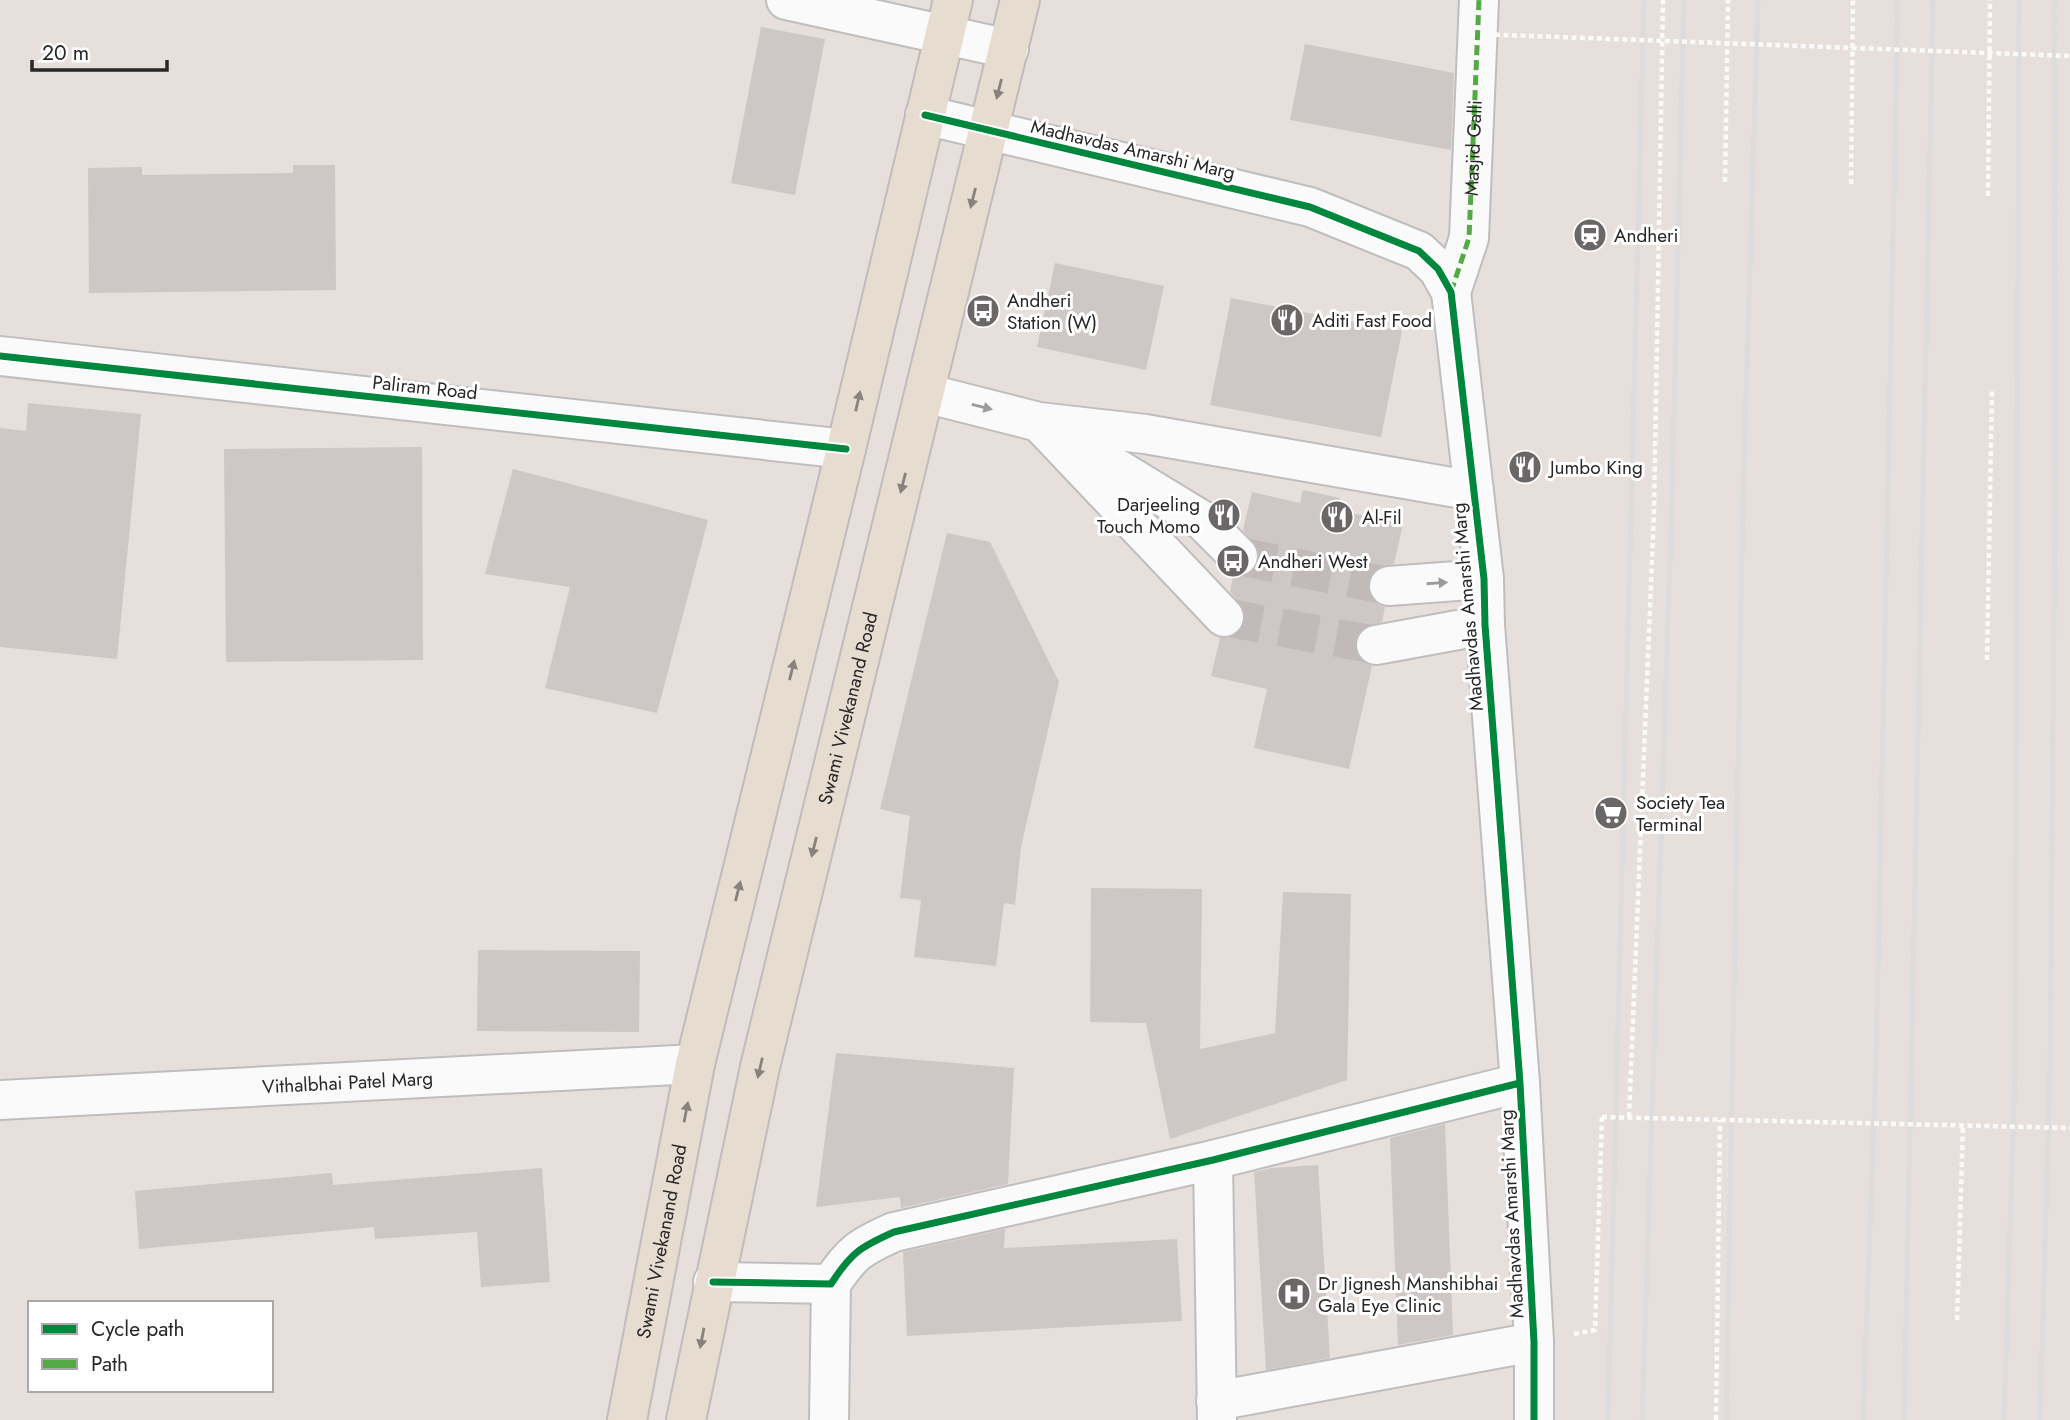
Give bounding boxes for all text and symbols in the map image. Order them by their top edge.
scale bar [32,28,166,72]
text: 20 m [42,38,89,68]
one-way arrow [993,79,1004,101]
street label: Masjid Galli [1458,99,1489,197]
street label: Madhavdas Amarshi Marg [1028,113,1238,186]
one-way arrow [967,187,978,209]
station icon: Andheri [1571,216,1609,254]
place label: Andheri [1614,222,1679,249]
place label: Andheri Station (W) [1007,287,1097,336]
bus stop icon: Andheri Station (W) [964,292,1002,330]
restaurant icon: Aditi Fast Food [1268,301,1306,339]
place label: Aditi Fast Food [1312,307,1432,334]
street label: Paliram Road [371,369,479,406]
one-way arrow [852,390,863,412]
one-way arrow [971,402,993,413]
restaurant icon: Jumbo King [1506,448,1544,486]
place label: Jumbo King [1547,454,1643,481]
one-way arrow [897,472,908,494]
place label: Darjeeling Touch Momo [1097,491,1200,540]
restaurant icon: Darjeeling Touch Momo [1205,496,1243,534]
restaurant icon: Al-Fil [1318,498,1356,536]
street label: Madhavdas Amarshi Marg [1445,502,1490,712]
place label: Al-Fil [1362,504,1402,531]
bus stop icon: Andheri West [1214,542,1252,580]
place label: Andheri West [1258,548,1368,575]
one-way arrow [1426,577,1448,588]
street label: Swami Vivekanand Road [811,609,884,807]
one-way arrow [787,659,798,681]
place label: Society Tea Terminal [1636,789,1725,838]
supermarket icon: Society Tea Terminal [1592,794,1630,832]
one-way arrow [808,836,819,858]
one-way arrow [733,880,744,902]
one-way arrow [754,1057,765,1079]
street label: Vithalbhai Patel Marg [261,1065,434,1100]
one-way arrow [681,1101,692,1123]
street label: Madhavdas Amarshi Marg [1493,1109,1530,1319]
street label: Swami Vivekanand Road [630,1142,693,1341]
place label: Dr Jignesh Manshibhai Gala Eye Clinic [1318,1270,1499,1319]
hospital icon: Dr Jignesh Manshibhai Gala Eye Clinic [1275,1275,1313,1313]
legend [28,1301,273,1392]
text: Cycle path [91,1314,184,1344]
one-way arrow [697,1327,708,1349]
text: Path [91,1349,128,1379]

